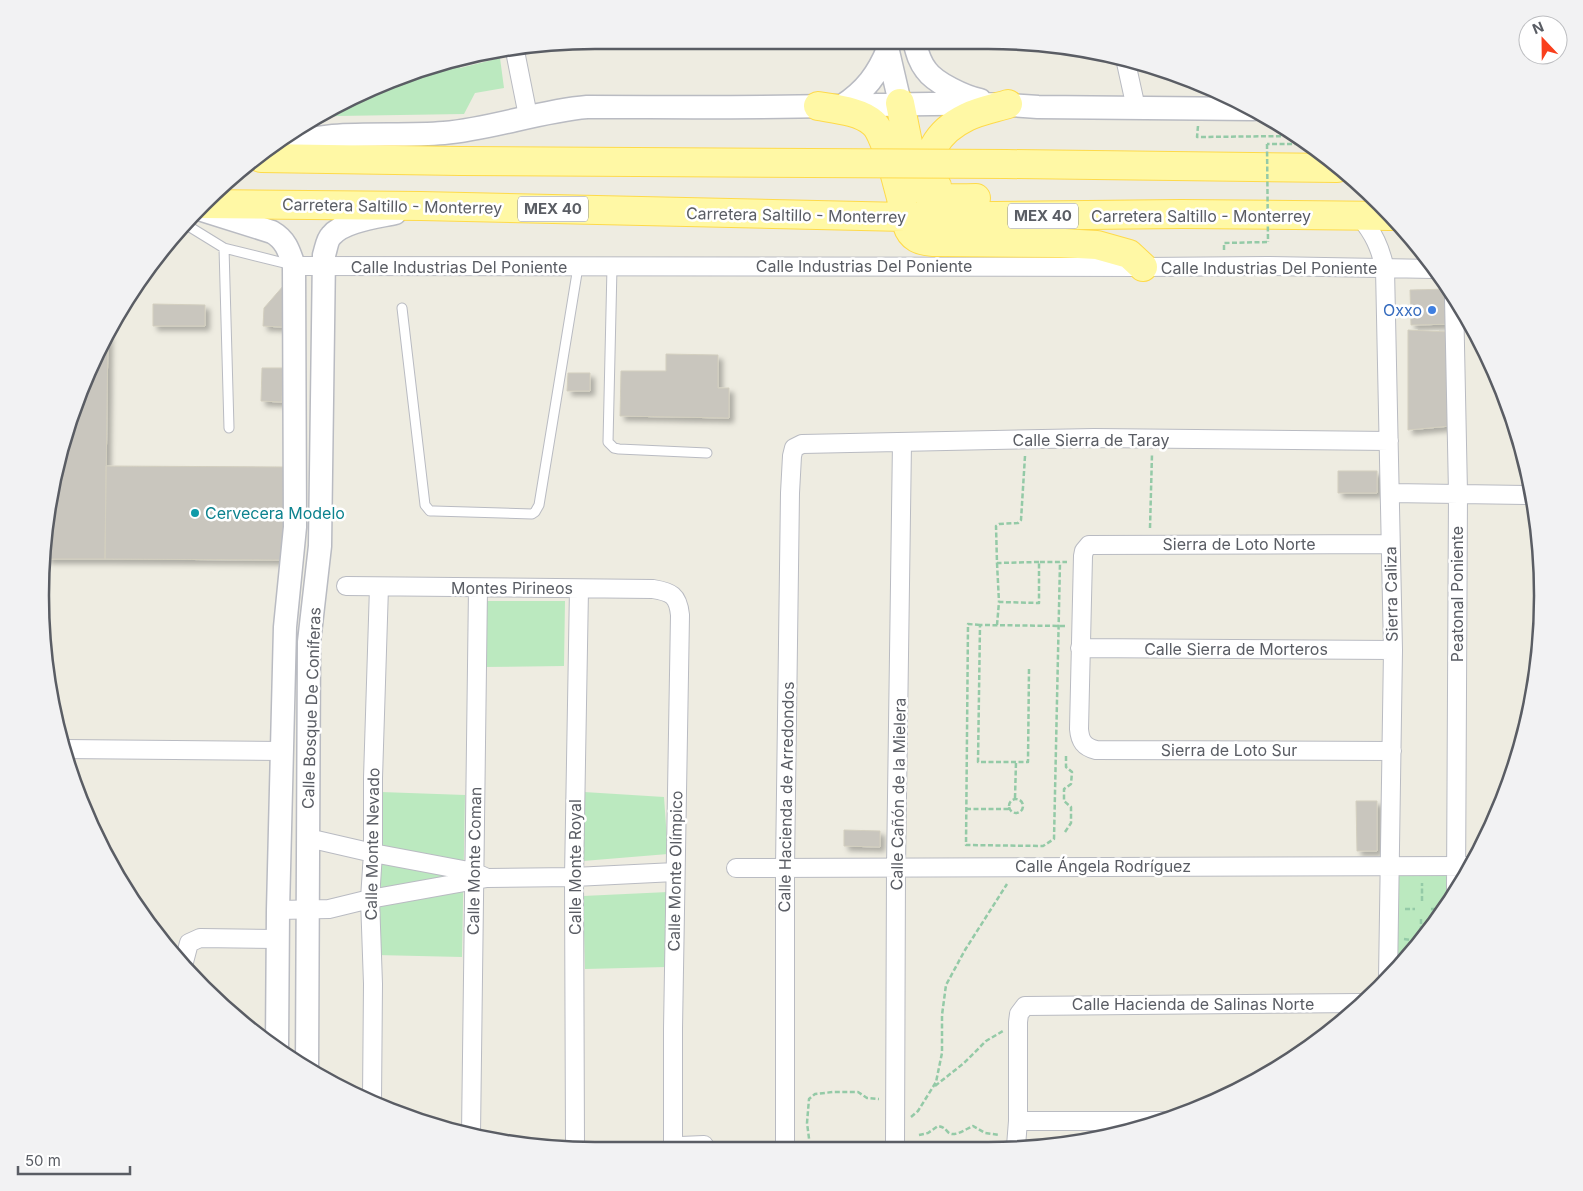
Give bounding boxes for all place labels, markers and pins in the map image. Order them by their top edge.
place label: Oxxo [1383,300,1422,320]
marker: Oxxo [1426,304,1438,316]
place label: Cervecera Modelo [205,503,345,523]
marker: Cervecera Modelo [189,507,201,519]

